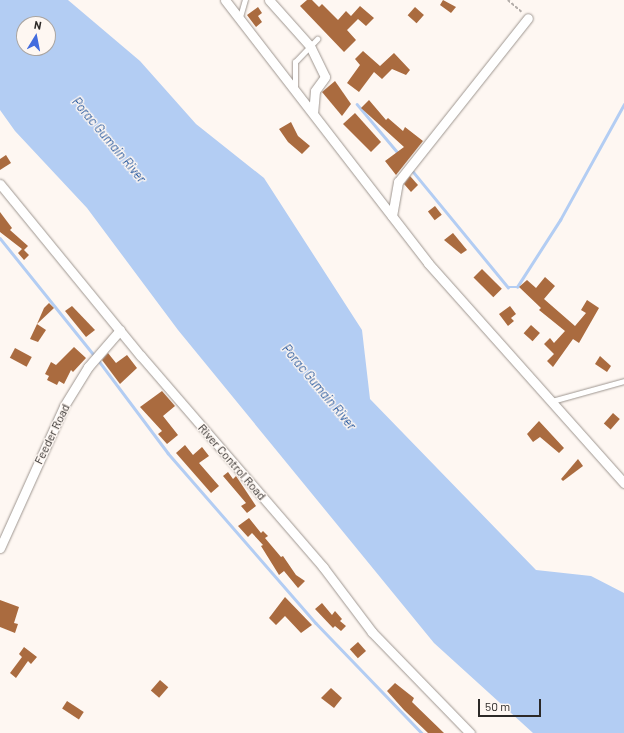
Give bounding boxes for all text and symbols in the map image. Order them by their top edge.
north arrow [16,16,56,56]
text: N [33,18,43,32]
water label: Porac Gumain River [69,94,149,186]
water label: Porac Gumain River [279,341,359,433]
street label: Feeder Road [31,401,73,467]
street label: River Control Road [195,421,269,503]
scale bar [480,691,543,717]
text: 50 m [485,699,510,713]

